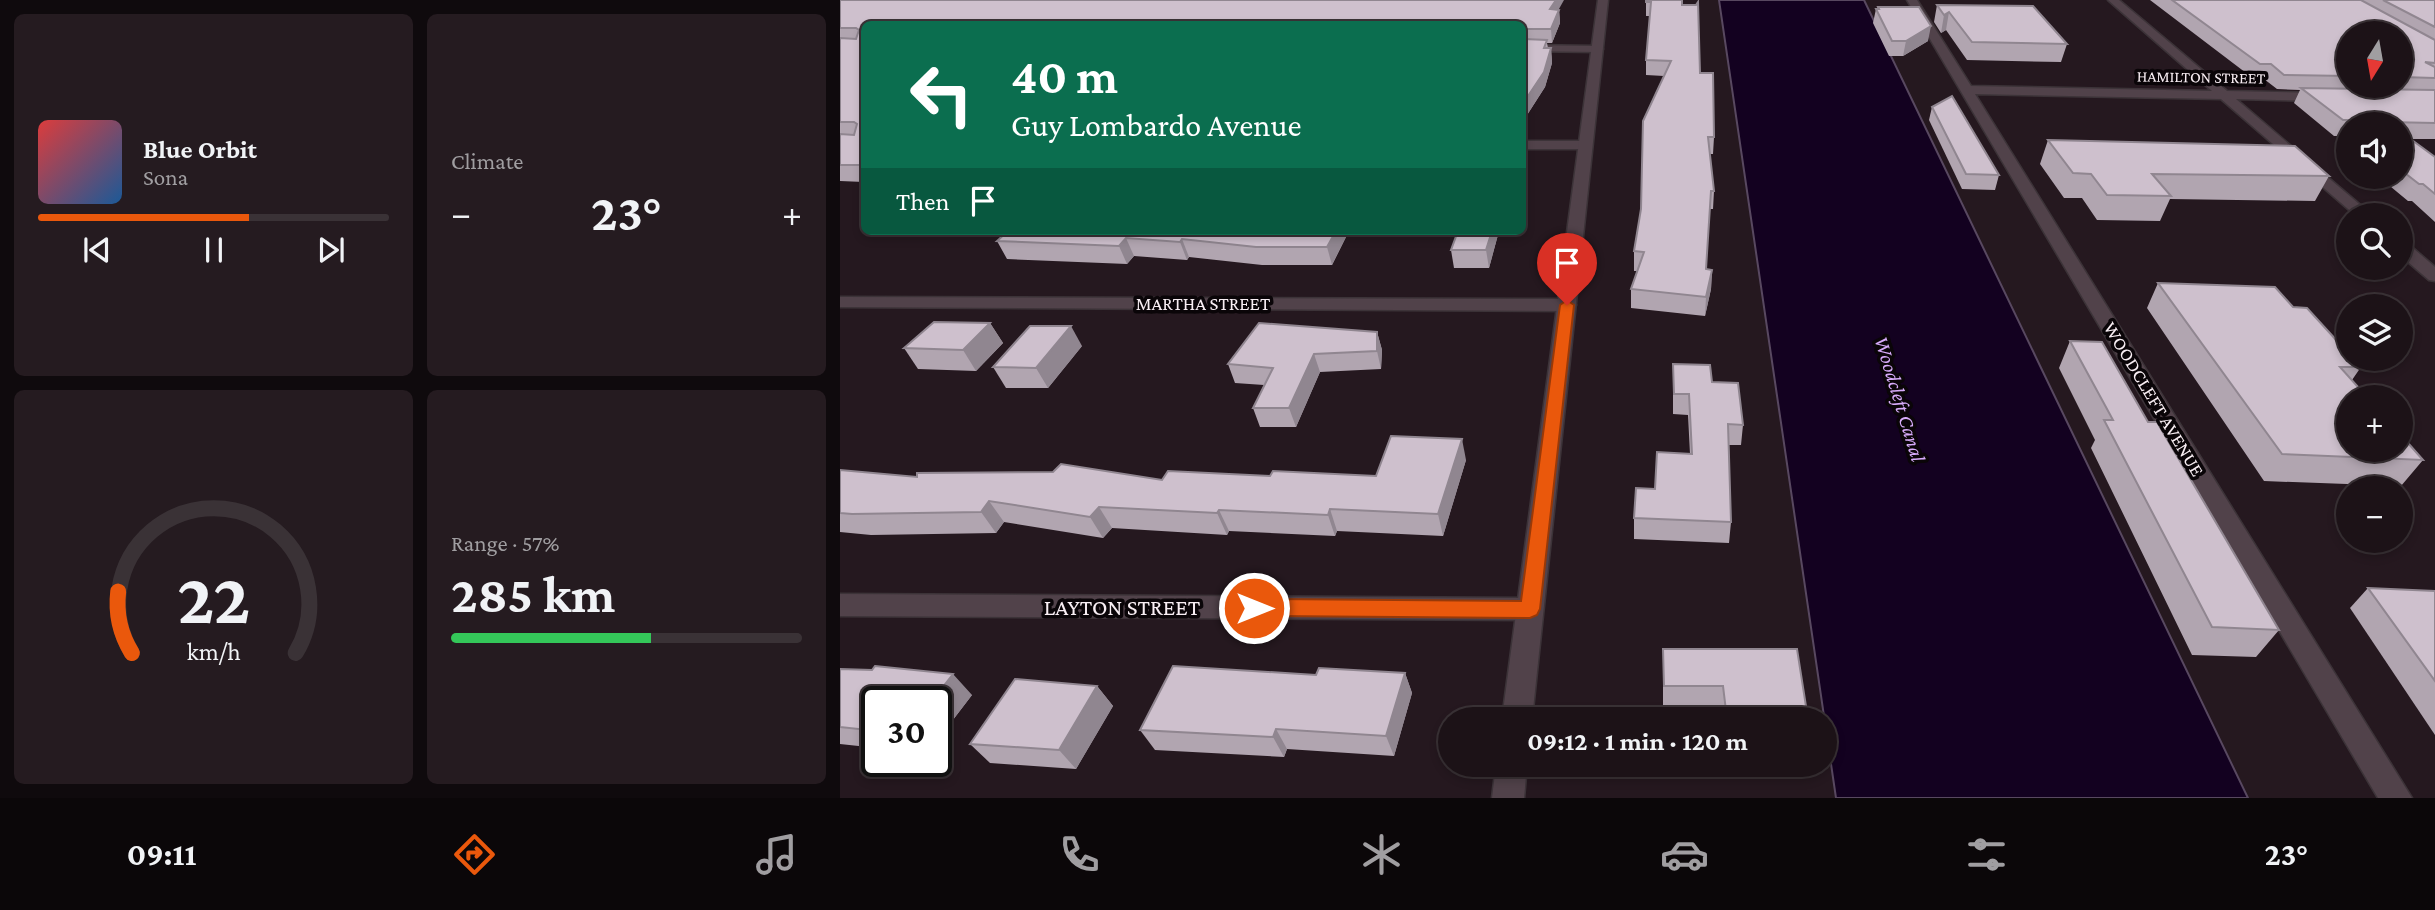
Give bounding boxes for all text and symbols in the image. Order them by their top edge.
north arrow [2336,21,2413,98]
map controls [2336,21,2413,553]
icon: left [896,49,987,140]
text: 40 m [1011,49,1118,104]
street label: HAMILTON STREET [2137,67,2266,87]
text: Guy Lombardo Avenue [1011,107,1301,143]
button: sound [2336,112,2413,189]
text: Blue Orbit [143,135,257,164]
text: Climate [451,148,523,174]
text: Sona [143,164,188,190]
icon: arrive [964,182,1002,220]
text: 23° [591,183,662,241]
text: Then [896,187,950,216]
text: − [451,192,471,234]
text: + [782,192,802,234]
button: search [2336,203,2413,280]
icon: previous [78,231,116,269]
icon: pause [195,231,233,269]
icon: next [312,231,350,269]
pin [1537,233,1597,305]
icon: arrive [1548,244,1586,282]
street label: MARTHA STREET [1136,293,1271,314]
button: layers [2336,294,2413,371]
street label: WOODCLEFT AVENUE [2100,318,2208,480]
water label: Woodcleft Canal [1870,333,1931,465]
button: + [2336,385,2413,462]
button: − [2336,476,2413,553]
text: Range · 57% [451,530,560,556]
text: 22 [177,558,250,639]
text: 285 km [451,565,615,623]
position arrow [1217,571,1291,645]
street label: LAYTON STREET [1044,594,1201,620]
text: km/h [187,638,240,665]
speed limit sign: 30 [861,686,952,777]
text: 09:12 · 1 min · 120 m [1527,727,1748,756]
icon: directions [450,830,499,879]
icon: music [752,830,801,879]
icon: phone [1055,830,1104,879]
icon: climate [1357,830,1406,879]
icon: car [1660,830,1709,879]
icon: filters [1962,830,2011,879]
text: 09:11 [127,836,196,872]
text: 23° [2264,836,2308,872]

